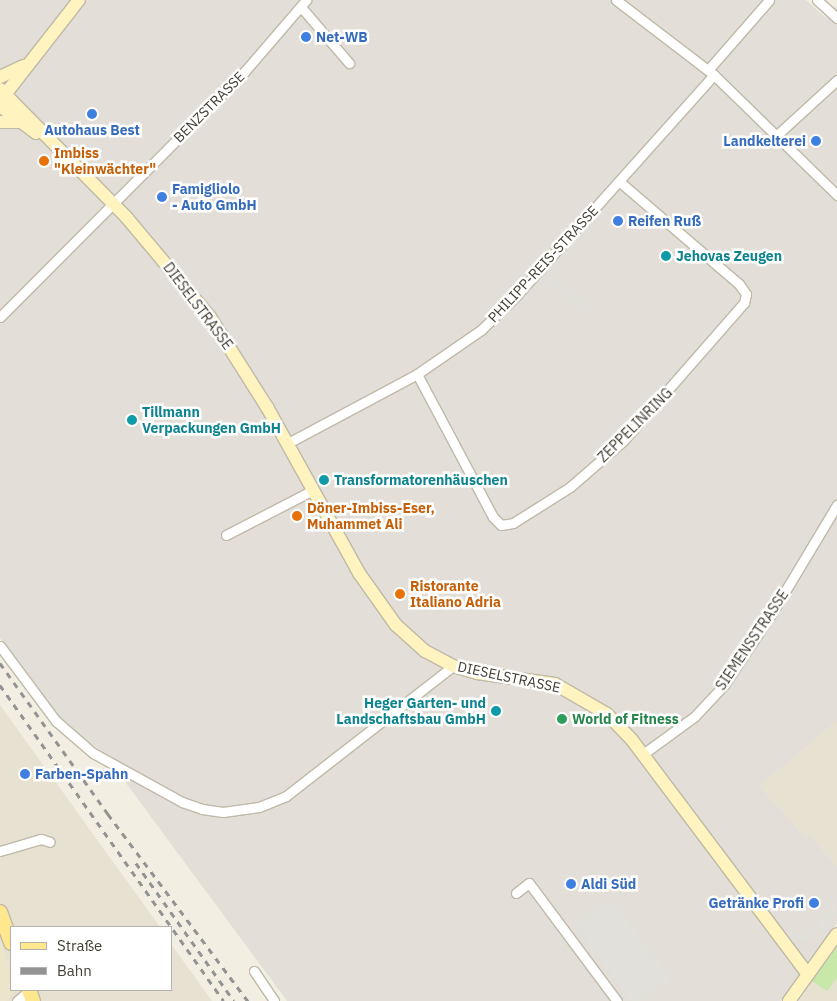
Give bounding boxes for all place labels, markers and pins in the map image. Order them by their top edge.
place label: Net-WB [316,29,368,45]
marker: Net-WB [300,31,312,43]
marker: Autohaus Best [86,108,98,120]
place label: Autohaus Best [44,122,140,138]
place label: Landkelterei [723,133,806,149]
marker: Landkelterei [810,135,822,147]
place label: Imbiss "Kleinwächter" [54,145,156,178]
marker: Imbiss "Kleinwächter" [38,155,50,167]
place label: Famigliolo - Auto GmbH [172,181,257,213]
marker: Famigliolo - Auto GmbH [156,191,168,203]
place label: Reifen Ruß [628,213,701,229]
marker: Reifen Ruß [612,215,624,227]
place label: Jehovas Zeugen [676,248,782,264]
marker: Jehovas Zeugen [660,250,672,262]
place label: Tillmann Verpackungen GmbH [142,404,281,437]
marker: Tillmann Verpackungen GmbH [126,414,138,426]
place label: Transformatorenhäuschen [334,472,508,488]
marker: Transformatorenhäuschen [318,474,330,486]
place label: Döner-Imbiss-Eser, Muhammet Ali [307,500,435,532]
marker: Döner-Imbiss-Eser, Muhammet Ali [291,510,303,522]
place label: Ristorante Italiano Adria [410,578,501,610]
marker: Ristorante Italiano Adria [394,588,406,600]
place label: Heger Garten- und Landschaftsbau GmbH [336,695,486,728]
marker: Heger Garten- und Landschaftsbau GmbH [490,705,502,717]
place label: World of Fitness [572,711,679,727]
marker: World of Fitness [556,713,568,725]
place label: Farben-Spahn [35,766,128,782]
marker: Farben-Spahn [19,768,31,780]
place label: Aldi Süd [581,876,636,892]
marker: Aldi Süd [565,878,577,890]
place label: Getränke Profi [709,895,804,911]
marker: Getränke Profi [808,897,820,909]

